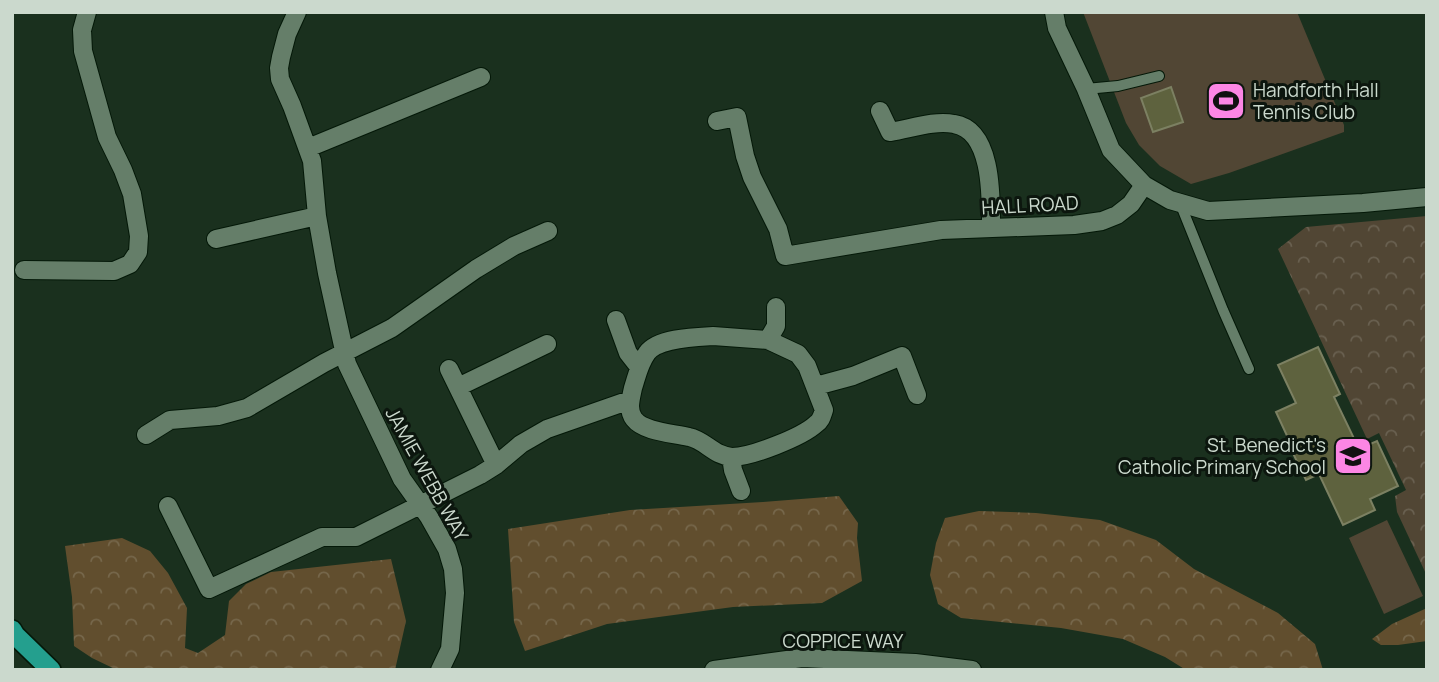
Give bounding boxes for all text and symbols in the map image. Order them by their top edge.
place label: Handforth Hall Tennis Club [1253,77,1379,125]
sports icon: Handforth Hall Tennis Club [1205,80,1247,122]
street label: HALL ROAD [981,189,1079,221]
street label: JAMIE WEBB WAY [379,402,475,546]
place label: St. Benedict's Catholic Primary School [1118,432,1326,480]
school or university icon: St. Benedict's Catholic Primary School [1332,435,1374,477]
street label: COPPICE WAY [783,628,904,654]

